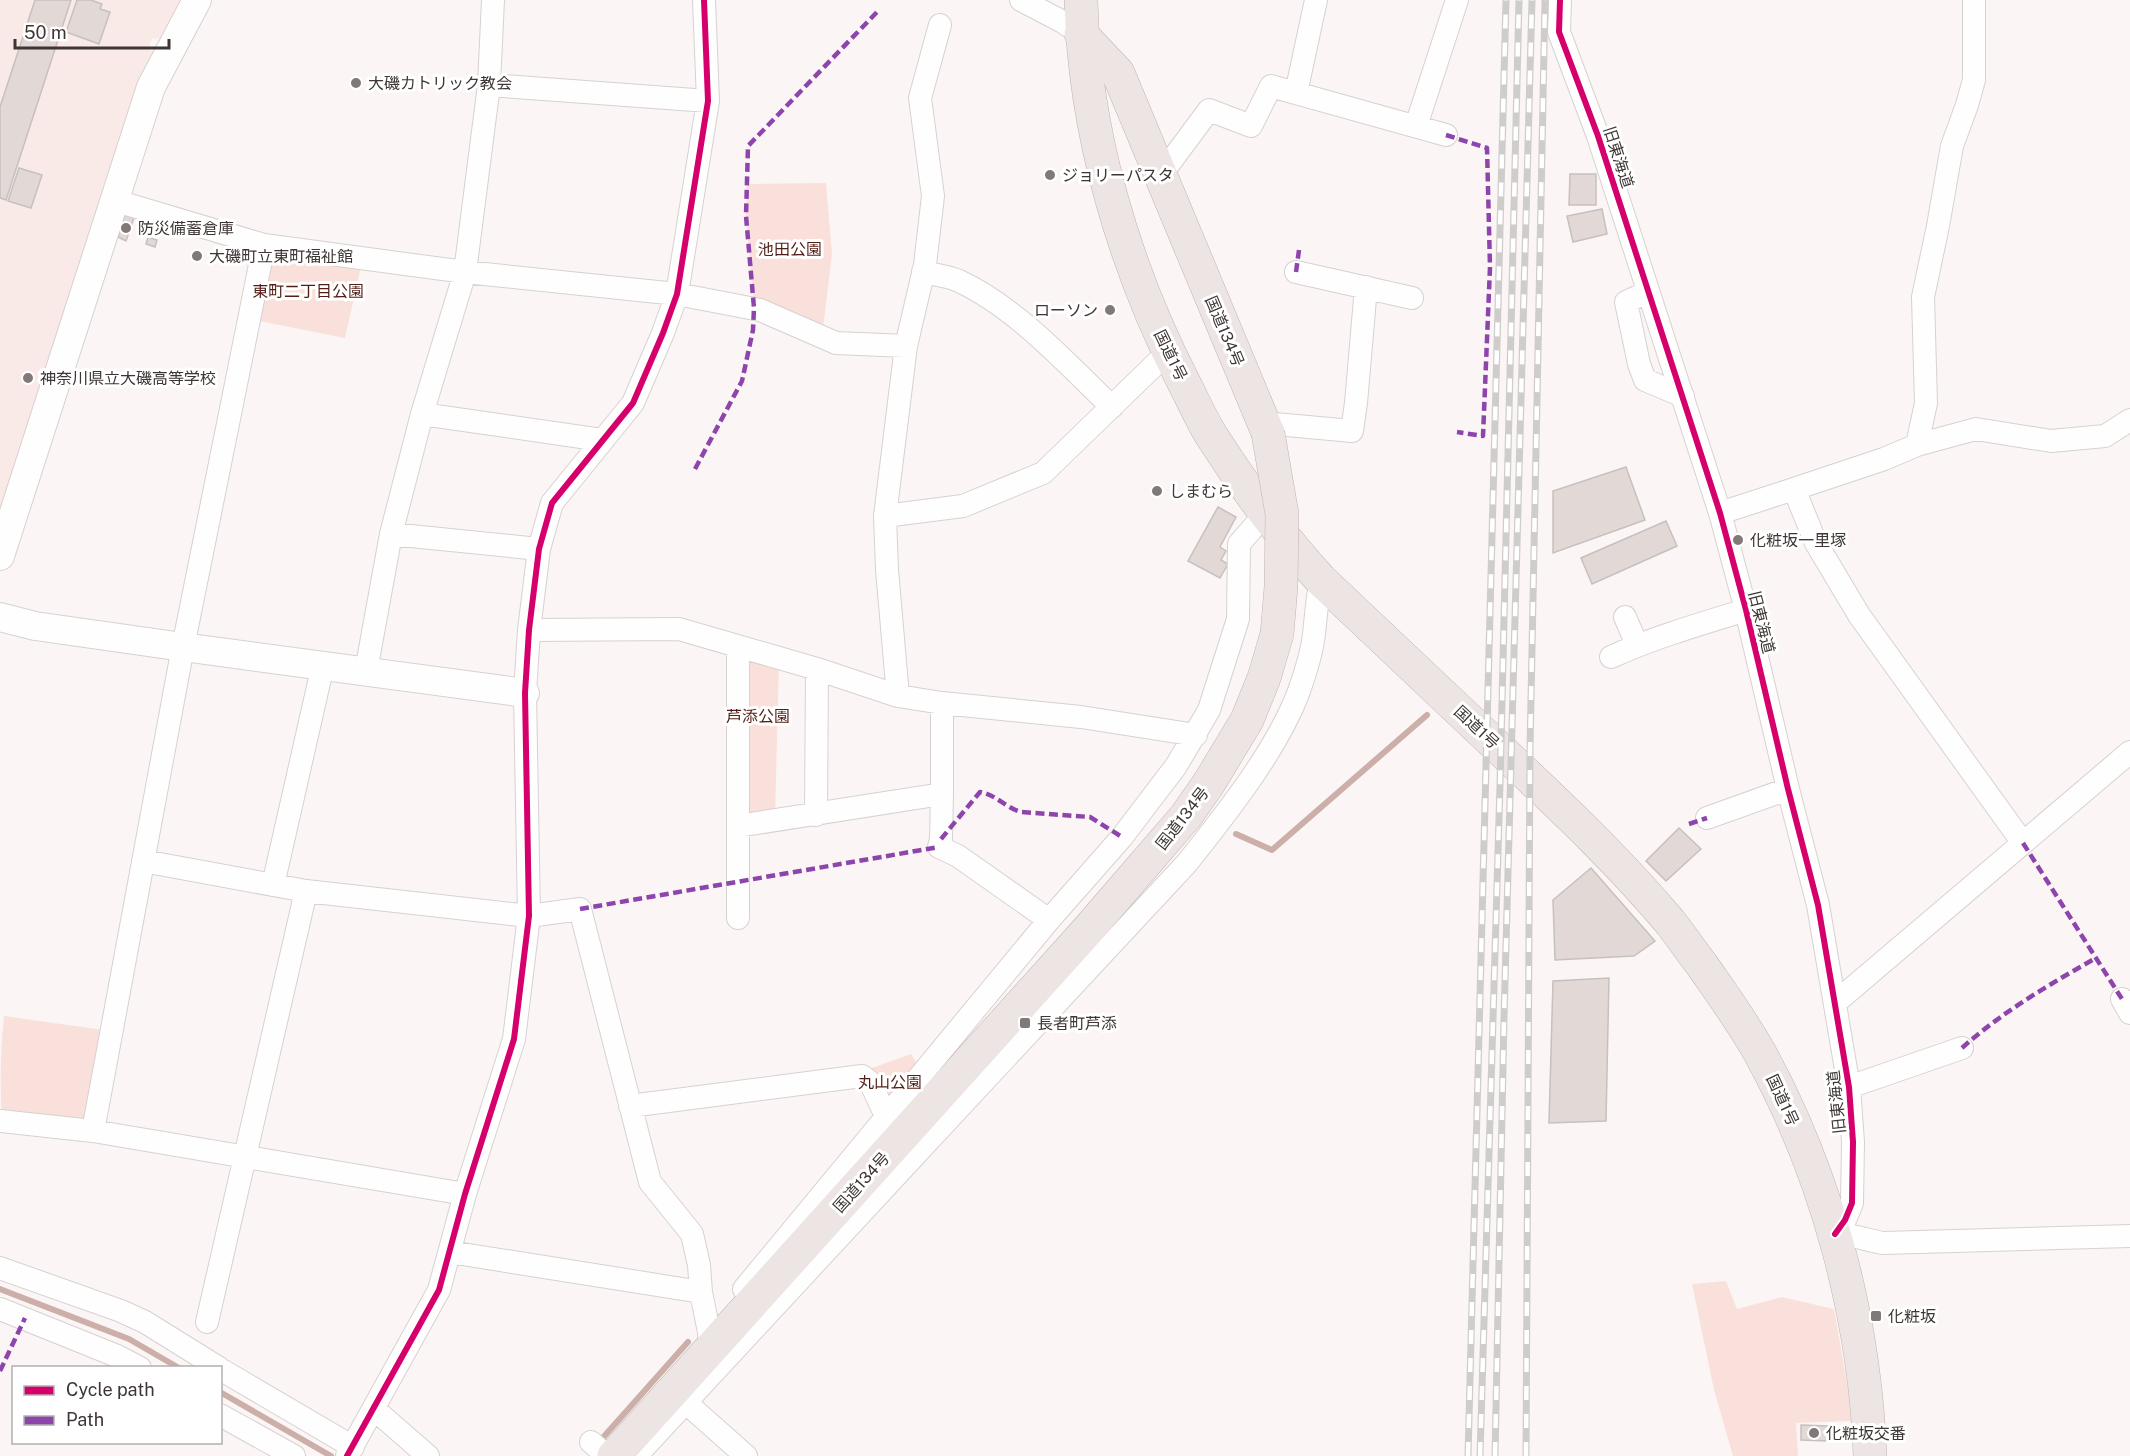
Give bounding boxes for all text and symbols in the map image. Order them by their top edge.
scale bar [15,12,170,50]
text: 50 m [24,22,67,43]
place label: 大磯カトリック教会 [368,74,512,93]
marker: 大磯カトリック教会 [349,76,363,90]
street label: 旧東海道 [1600,124,1637,191]
place label: ジョリーパスタ [1062,166,1174,185]
marker: ジョリーパスタ [1043,168,1057,182]
place label: 防災備蓄倉庫 [138,219,234,238]
marker: 防災備蓄倉庫 [119,221,133,235]
park label: 池田公園 [758,240,822,259]
place label: 大磯町立東町福祉館 [209,247,353,266]
marker: 大磯町立東町福祉館 [190,249,204,263]
park label: 東町二丁目公園 [252,282,364,301]
street label: 国道134号 [1201,293,1248,369]
place label: ローソン [1034,301,1098,320]
marker: ローソン [1103,303,1117,317]
street label: 国道1号 [1150,327,1191,384]
place label: 神奈川県立大磯高等学校 [40,369,216,388]
marker: 神奈川県立大磯高等学校 [21,371,35,385]
place label: しまむら [1169,482,1233,501]
marker: しまむら [1150,484,1164,498]
place label: 化粧坂一里塚 [1750,531,1846,550]
marker: 化粧坂一里塚 [1731,533,1745,547]
street label: 旧東海道 [1745,589,1778,655]
street label: 国道1号 [1450,702,1503,753]
park label: 芦添公園 [726,707,790,726]
street label: 国道134号 [1152,783,1213,854]
place label: 長者町芦添 [1037,1014,1117,1033]
marker: 長者町芦添 [1018,1016,1032,1030]
street label: 旧東海道 [1824,1069,1849,1135]
street label: 国道1号 [1762,1071,1803,1129]
park label: 丸山公園 [858,1073,922,1092]
street label: 国道134号 [829,1148,893,1216]
place label: 化粧坂 [1888,1307,1936,1326]
marker: 化粧坂 [1869,1309,1883,1323]
legend [12,1366,222,1444]
text: Cycle path [66,1379,155,1400]
text: Path [66,1409,104,1430]
place label: 化粧坂交番 [1826,1424,1906,1443]
marker: 化粧坂交番 [1807,1426,1821,1440]

